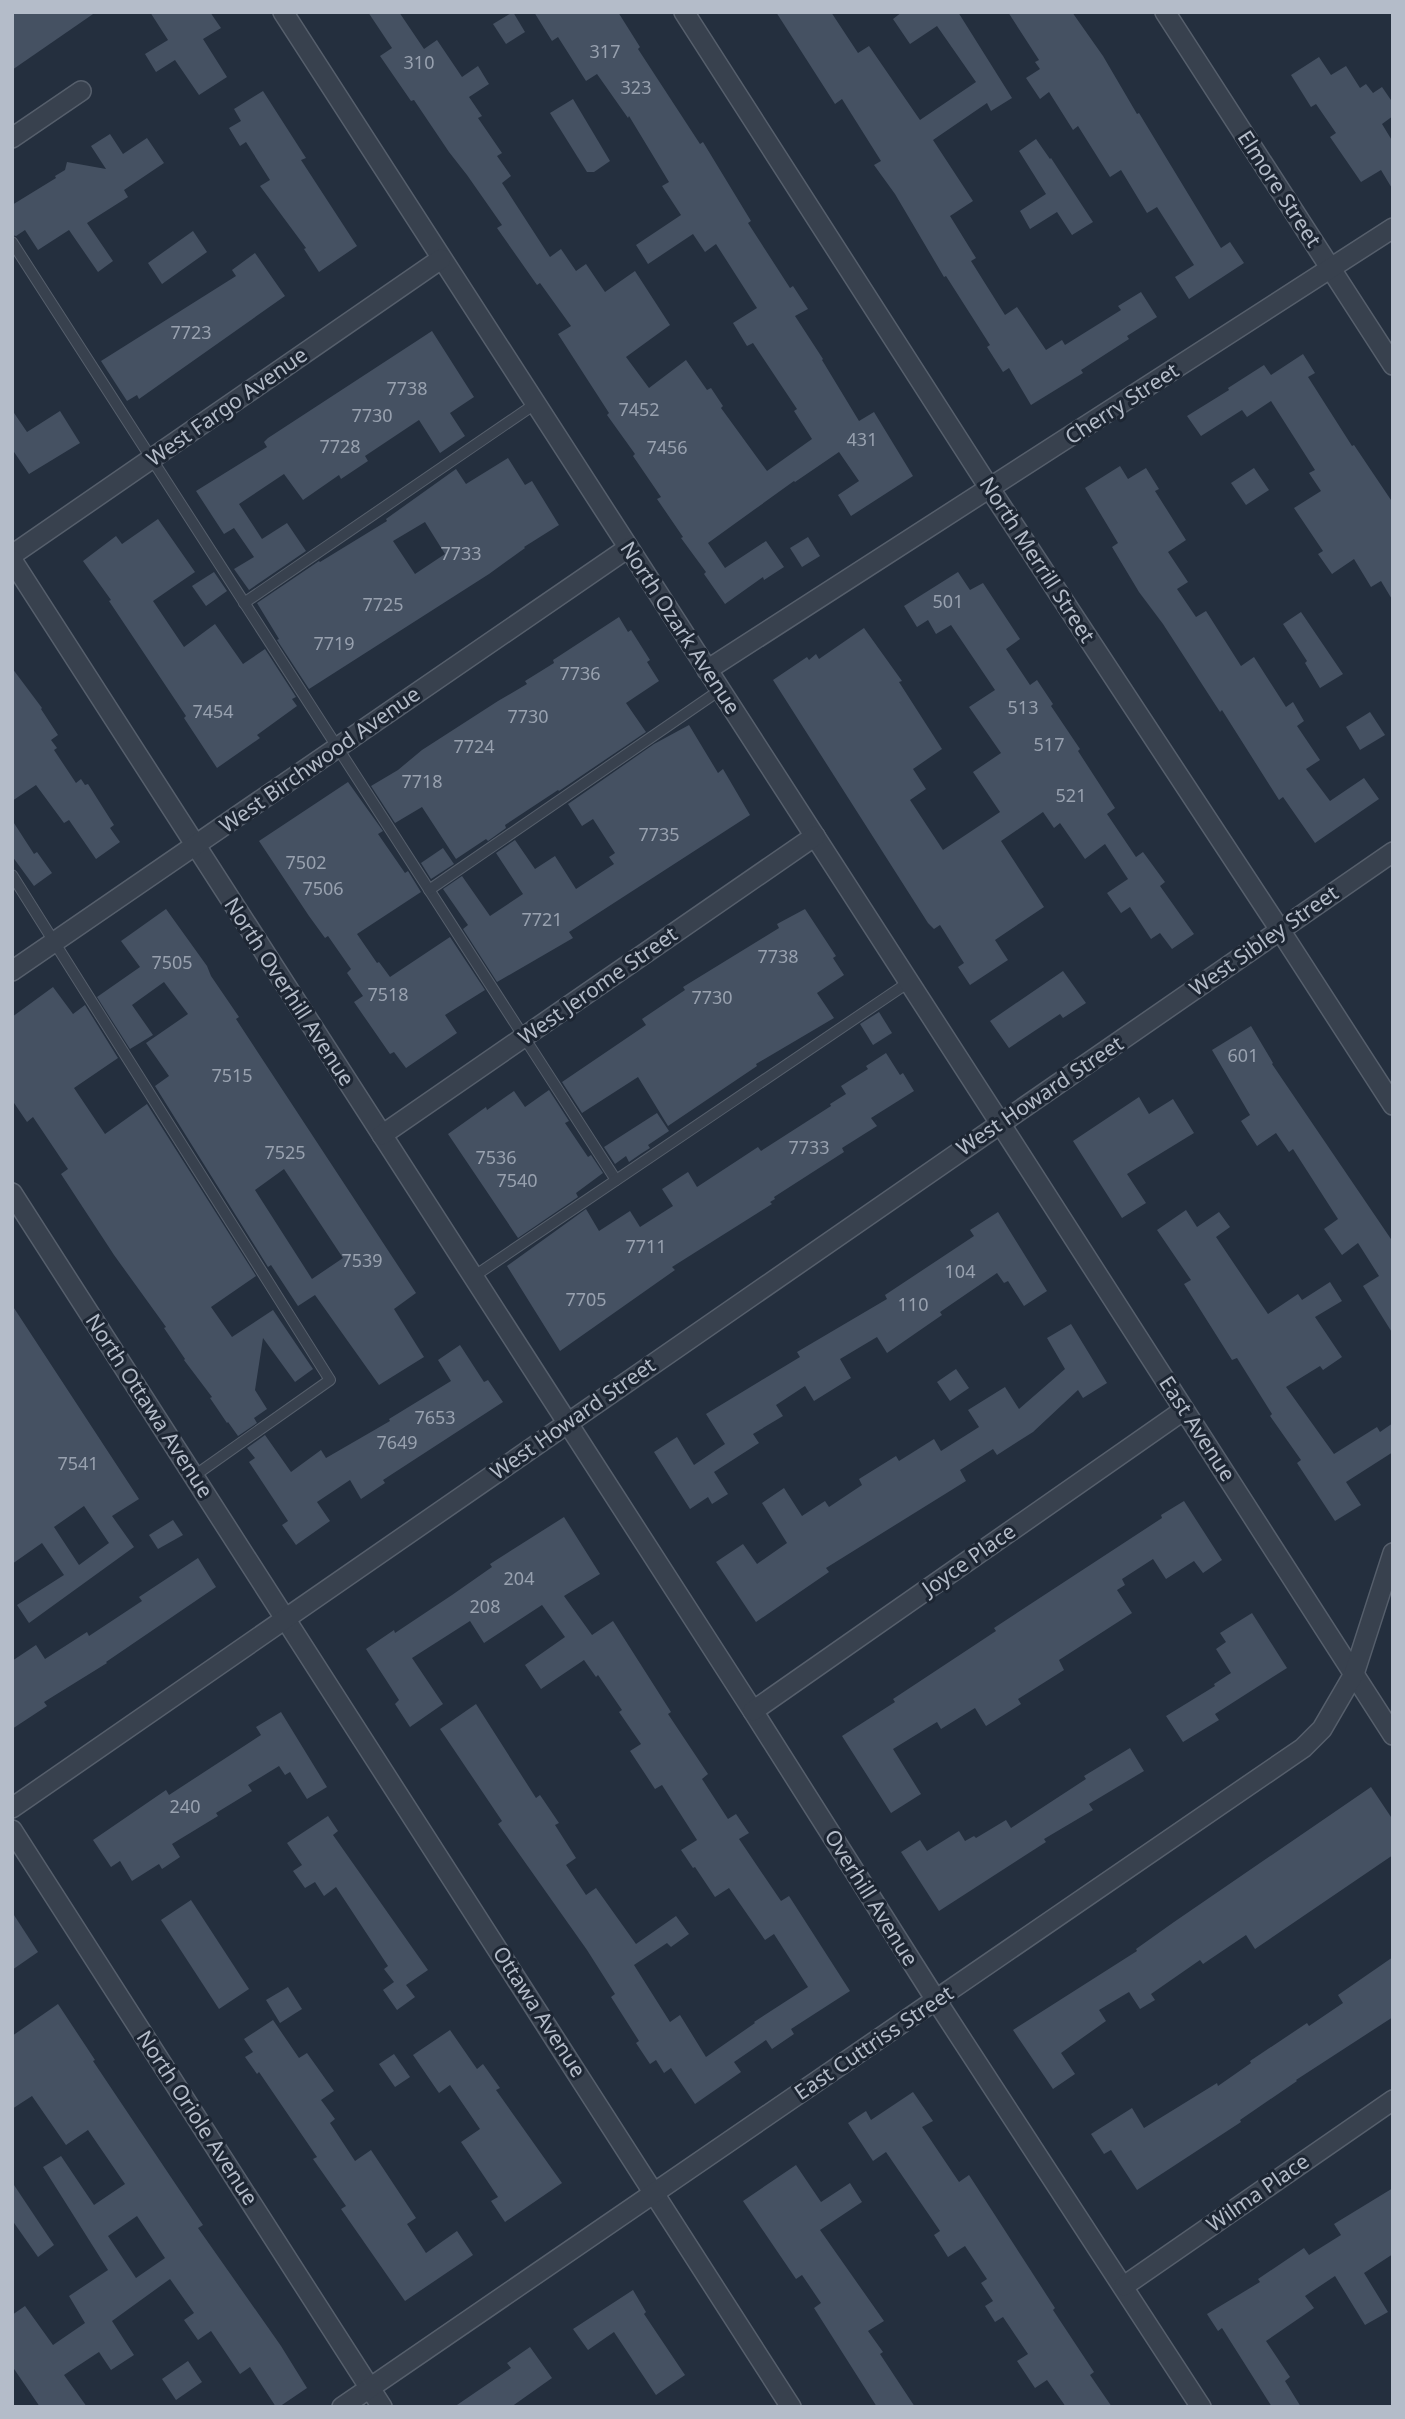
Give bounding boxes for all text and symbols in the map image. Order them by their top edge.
house number: 317 [590,39,620,63]
house number: 310 [404,50,434,74]
house number: 323 [621,75,651,99]
street label: Elmore Street [1232,125,1328,252]
house number: 7723 [170,320,212,344]
street label: West Fargo Avenue [141,340,312,472]
street label: Cherry Street [1059,356,1184,450]
house number: 7738 [386,376,428,400]
house number: 7452 [618,397,660,421]
house number: 7730 [351,403,393,427]
house number: 431 [847,427,877,451]
house number: 7728 [319,434,361,458]
house number: 7456 [646,435,688,459]
street label: North Merrill Street [974,471,1102,648]
street label: North Ozark Avenue [614,536,747,719]
house number: 7733 [440,541,482,565]
house number: 501 [933,589,963,613]
house number: 7725 [362,592,404,616]
house number: 7719 [313,631,355,655]
house number: 7736 [559,661,601,685]
street label: West Birchwood Avenue [214,679,425,839]
house number: 513 [1008,695,1038,719]
house number: 7454 [192,699,234,723]
house number: 7730 [507,704,549,728]
house number: 517 [1034,732,1064,756]
house number: 7724 [453,734,495,758]
house number: 7718 [401,769,443,793]
house number: 521 [1056,783,1086,807]
house number: 7735 [638,822,680,846]
house number: 7502 [285,850,327,874]
house number: 7506 [302,876,344,900]
street label: West Sibley Street [1183,878,1344,1002]
street label: North Overhill Avenue [218,892,361,1091]
house number: 7721 [521,907,563,931]
street label: West Jerome Street [512,920,683,1051]
house number: 7738 [757,944,799,968]
house number: 7505 [151,950,193,974]
house number: 7518 [367,982,409,1006]
house number: 7730 [691,985,733,1009]
street label: West Howard Street [951,1029,1129,1161]
house number: 601 [1228,1043,1258,1067]
house number: 7515 [211,1063,253,1087]
house number: 7733 [788,1135,830,1159]
house number: 7525 [264,1140,306,1164]
house number: 7536 [475,1145,517,1169]
house number: 7540 [496,1168,538,1192]
house number: 7711 [625,1234,667,1258]
house number: 7539 [341,1248,383,1272]
house number: 104 [945,1259,975,1283]
house number: 7705 [565,1287,607,1311]
house number: 110 [898,1292,928,1316]
street label: North Ottawa Avenue [80,1308,220,1503]
street label: West Howard Street [484,1350,661,1486]
street label: East Avenue [1153,1370,1242,1487]
house number: 7653 [414,1405,456,1429]
house number: 7649 [376,1430,418,1454]
house number: 7541 [57,1451,99,1475]
street label: Joyce Place [915,1517,1021,1603]
house number: 204 [504,1566,534,1590]
house number: 208 [470,1594,500,1618]
house number: 240 [170,1794,200,1818]
street label: Overhill Avenue [819,1824,925,1971]
street label: Ottawa Avenue [487,1941,593,2082]
street label: East Cuttriss Street [788,1978,959,2106]
street label: North Oriole Avenue [131,2025,265,2210]
street label: Wilma Place [1201,2147,1314,2238]

